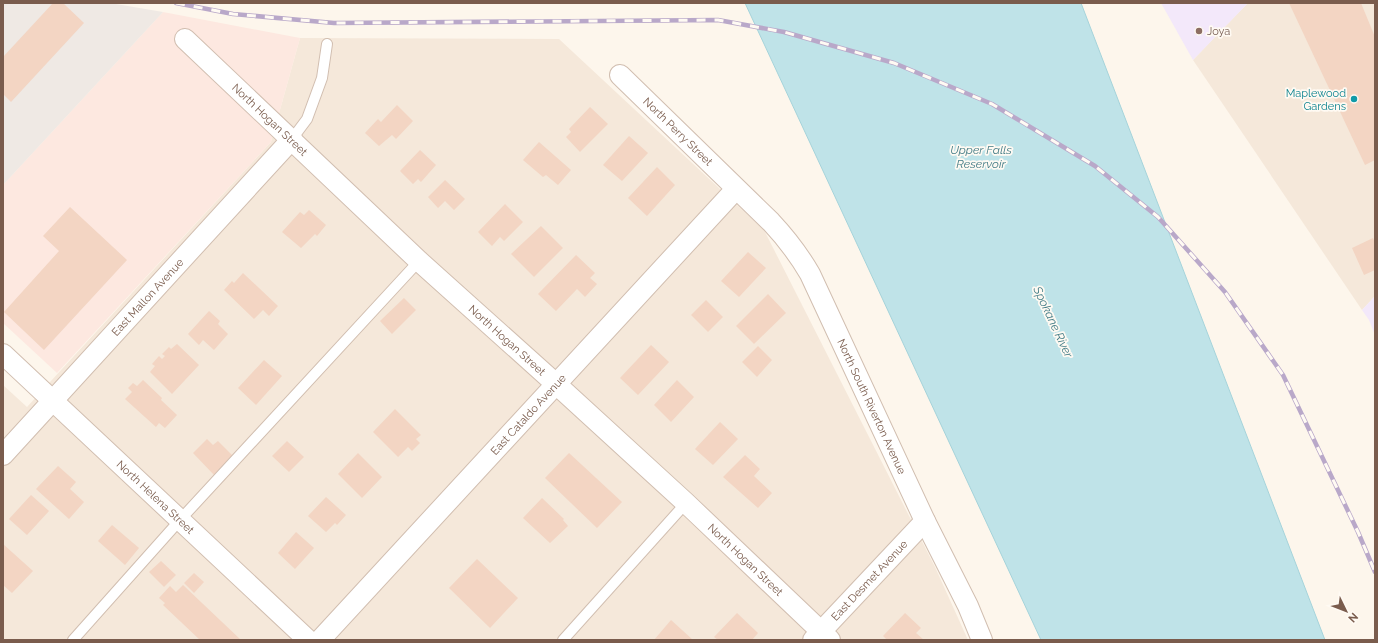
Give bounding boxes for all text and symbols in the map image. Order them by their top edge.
place label: Joya [1207,25,1230,38]
marker: Joya [1194,26,1204,36]
street label: North Hogan Street [229,81,310,159]
place label: Maplewood Gardens [1286,87,1346,113]
marker: Maplewood Gardens [1349,94,1359,104]
street label: North Perry Street [640,95,715,169]
water label: Upper Falls Reservoir [950,143,1012,171]
street label: East Mallon Avenue [109,256,187,339]
water label: Spokane River [1030,283,1076,361]
street label: North Hogan Street [466,303,548,379]
street label: North South Riverton Avenue [834,337,909,477]
street label: East Cataldo Avenue [488,371,569,458]
street label: North Helena Street [114,458,197,537]
street label: North Hogan Street [705,521,786,599]
street label: East Desmet Avenue [829,537,911,623]
north arrow [1326,591,1366,631]
text: N [1345,610,1361,625]

